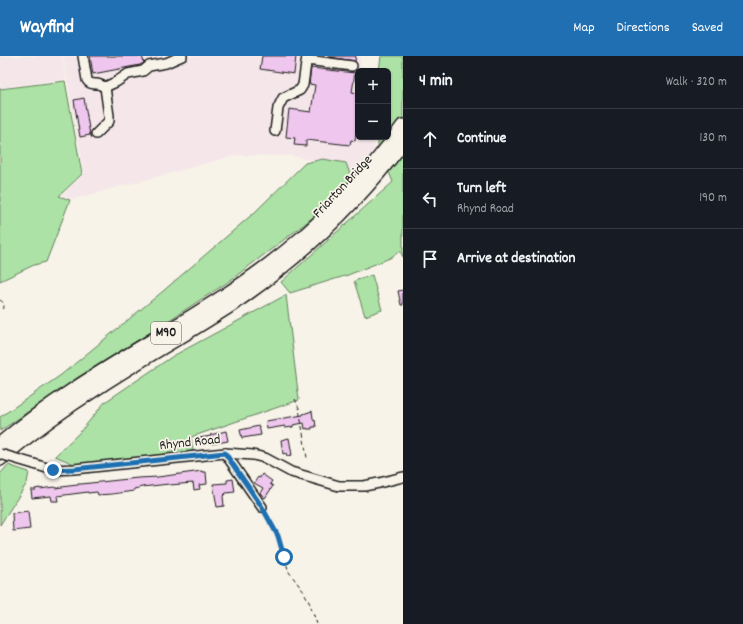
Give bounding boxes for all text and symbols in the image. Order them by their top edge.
text: Wayfind [20,15,74,42]
text: Map [573,18,595,38]
text: Directions [617,18,670,38]
text: Saved [692,18,723,38]
map controls [355,68,391,140]
button: + [355,68,391,104]
text: 4 min [419,70,453,94]
text: Walk · 320 m [666,73,727,92]
button: − [355,104,391,140]
icon: ahead [419,128,441,150]
text: Continue [457,128,506,150]
text: 130 m [699,129,727,148]
street label: Friarton Bridge [308,151,378,223]
text: Turn left [457,178,506,200]
icon: left [419,188,441,210]
text: 190 m [699,189,727,208]
text: Rhynd Road [457,200,514,219]
icon: arrive [419,248,441,270]
text: Arrive at destination [457,248,575,270]
road number: M90 [151,322,181,344]
street label: Rhynd Road [158,430,222,456]
route end [44,461,62,479]
route start [275,548,293,566]

